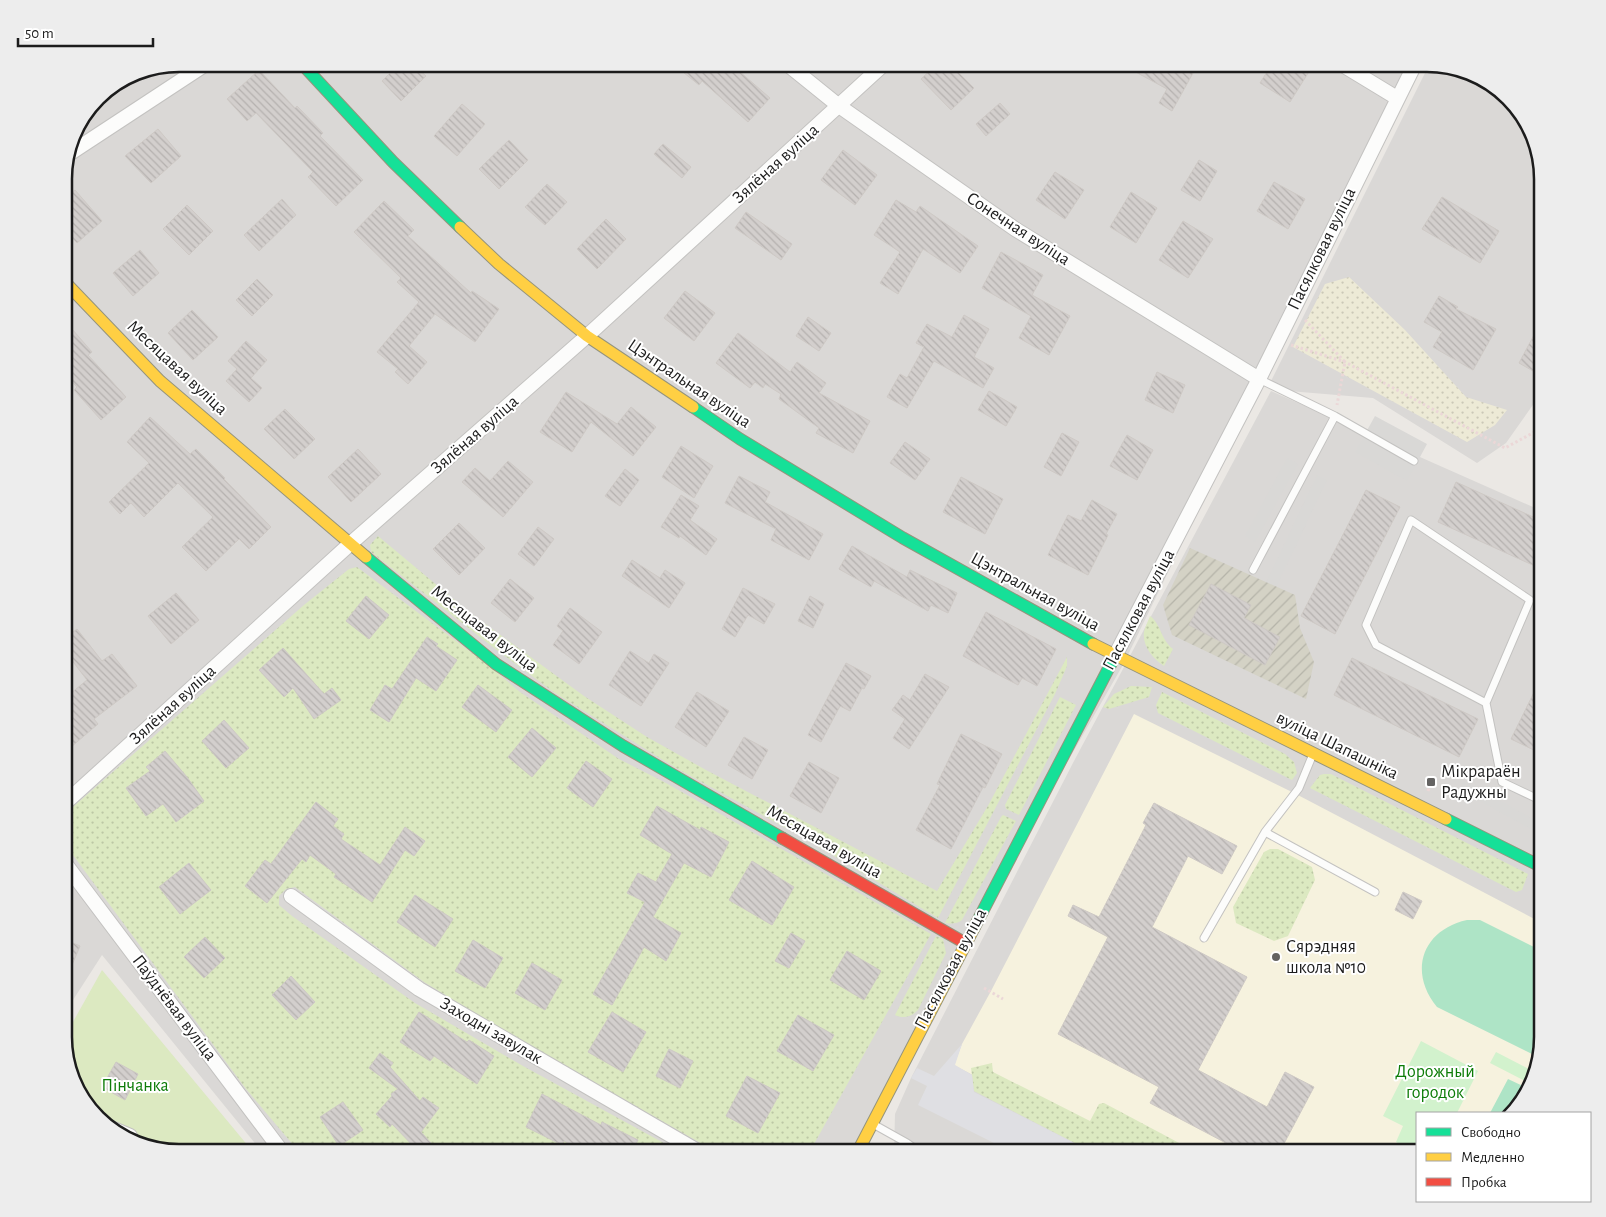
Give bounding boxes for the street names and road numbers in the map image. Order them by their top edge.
street label: Зялёная вуліца [729,121,823,207]
street label: Пасялковая вуліца [1285,185,1359,313]
street label: Сонечная вуліца [963,189,1073,269]
street label: Месяцавая вуліца [124,317,230,419]
street label: Цэнтральная вуліца [624,336,754,432]
street label: Зялёная вуліца [428,392,522,478]
street label: Пасялковая вуліца [1100,547,1178,673]
street label: Цэнтральная вуліца [968,549,1102,635]
street label: Месяцавая вуліца [427,582,541,676]
street label: Зялёная вуліца [126,662,220,748]
street label: вуліца Шапашніка [1273,709,1401,783]
street label: Месяцавая вуліца [763,802,885,882]
street label: Пасялковая вуліца [912,906,990,1032]
street label: Паўднёвая вуліца [128,952,220,1064]
street label: Заходні завулак [437,994,546,1068]

